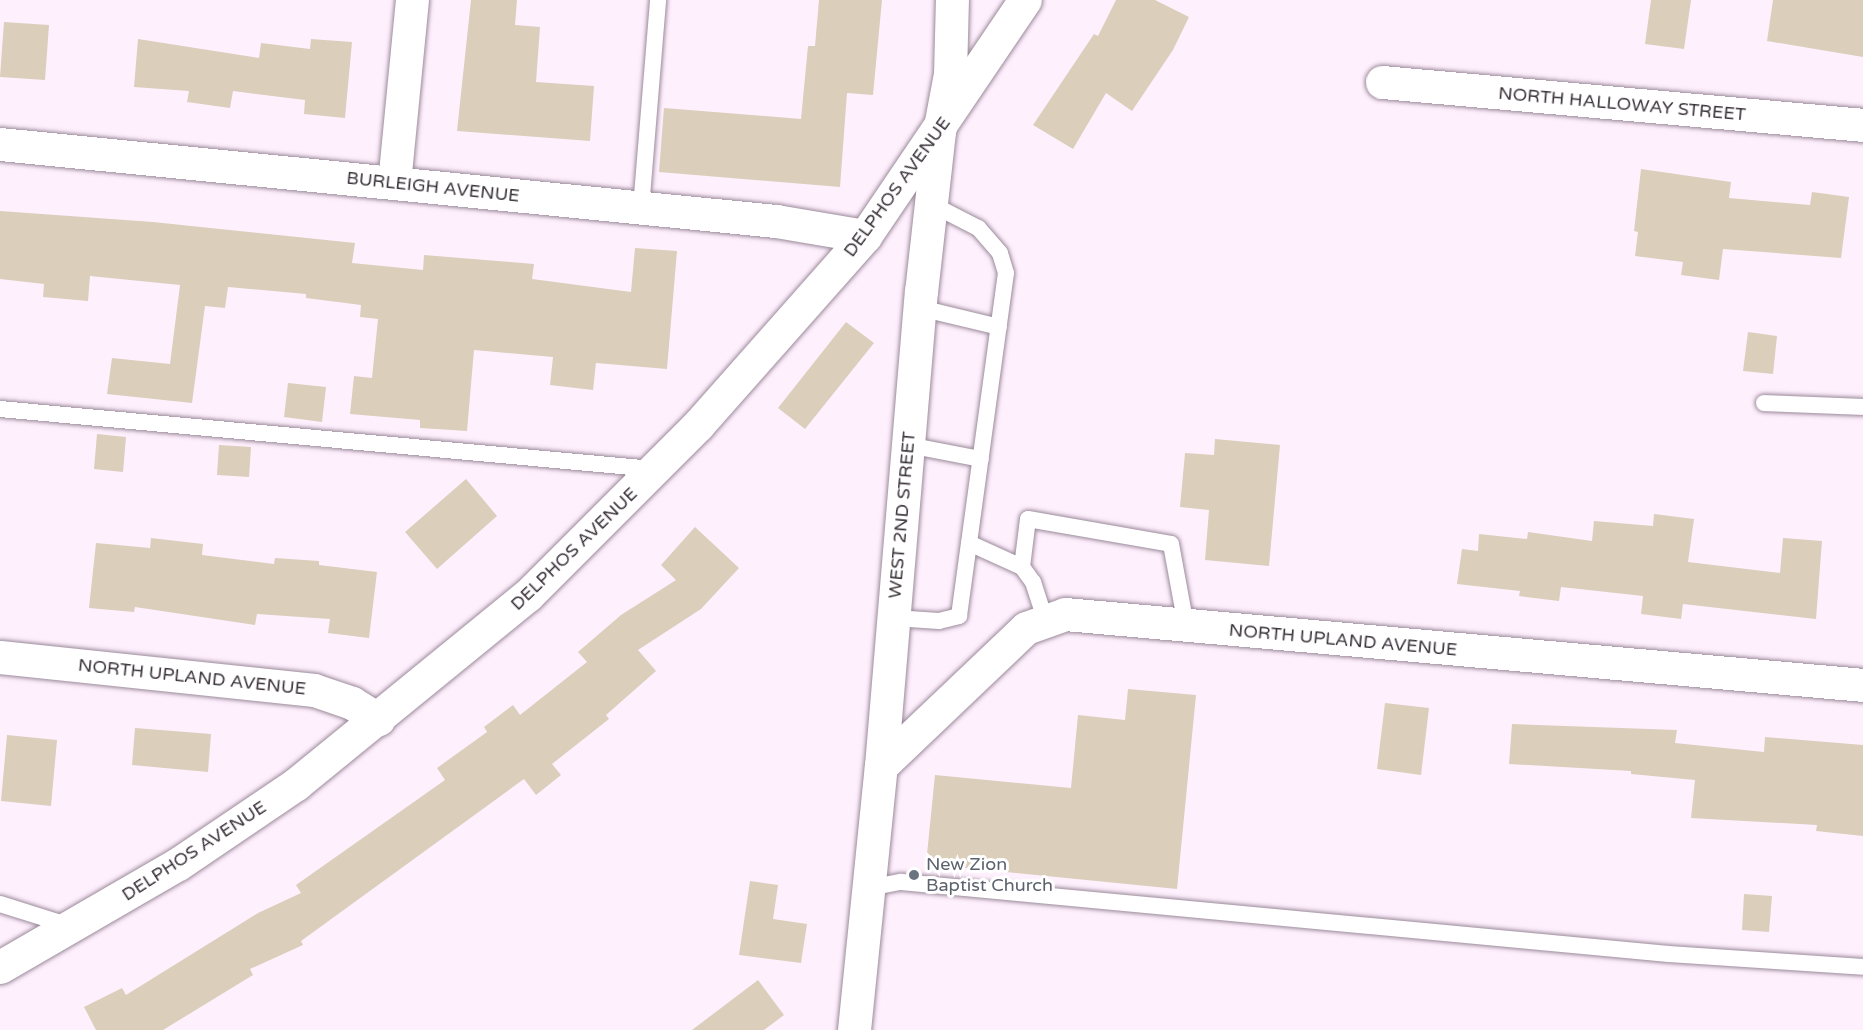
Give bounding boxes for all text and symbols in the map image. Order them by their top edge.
street label: NORTH HALLOWAY STREET [1497,82,1747,126]
street label: DELPHOS AVENUE [839,113,955,261]
street label: BURLEIGH AVENUE [345,167,521,207]
street label: WEST 2ND STREET [884,430,920,600]
street label: DELPHOS AVENUE [506,483,642,615]
street label: NORTH UPLAND AVENUE [1228,619,1458,661]
street label: NORTH UPLAND AVENUE [77,654,307,700]
street label: DELPHOS AVENUE [118,796,270,906]
place label: New Zion Baptist Church [926,854,1053,896]
marker: New Zion Baptist Church [907,868,921,882]

